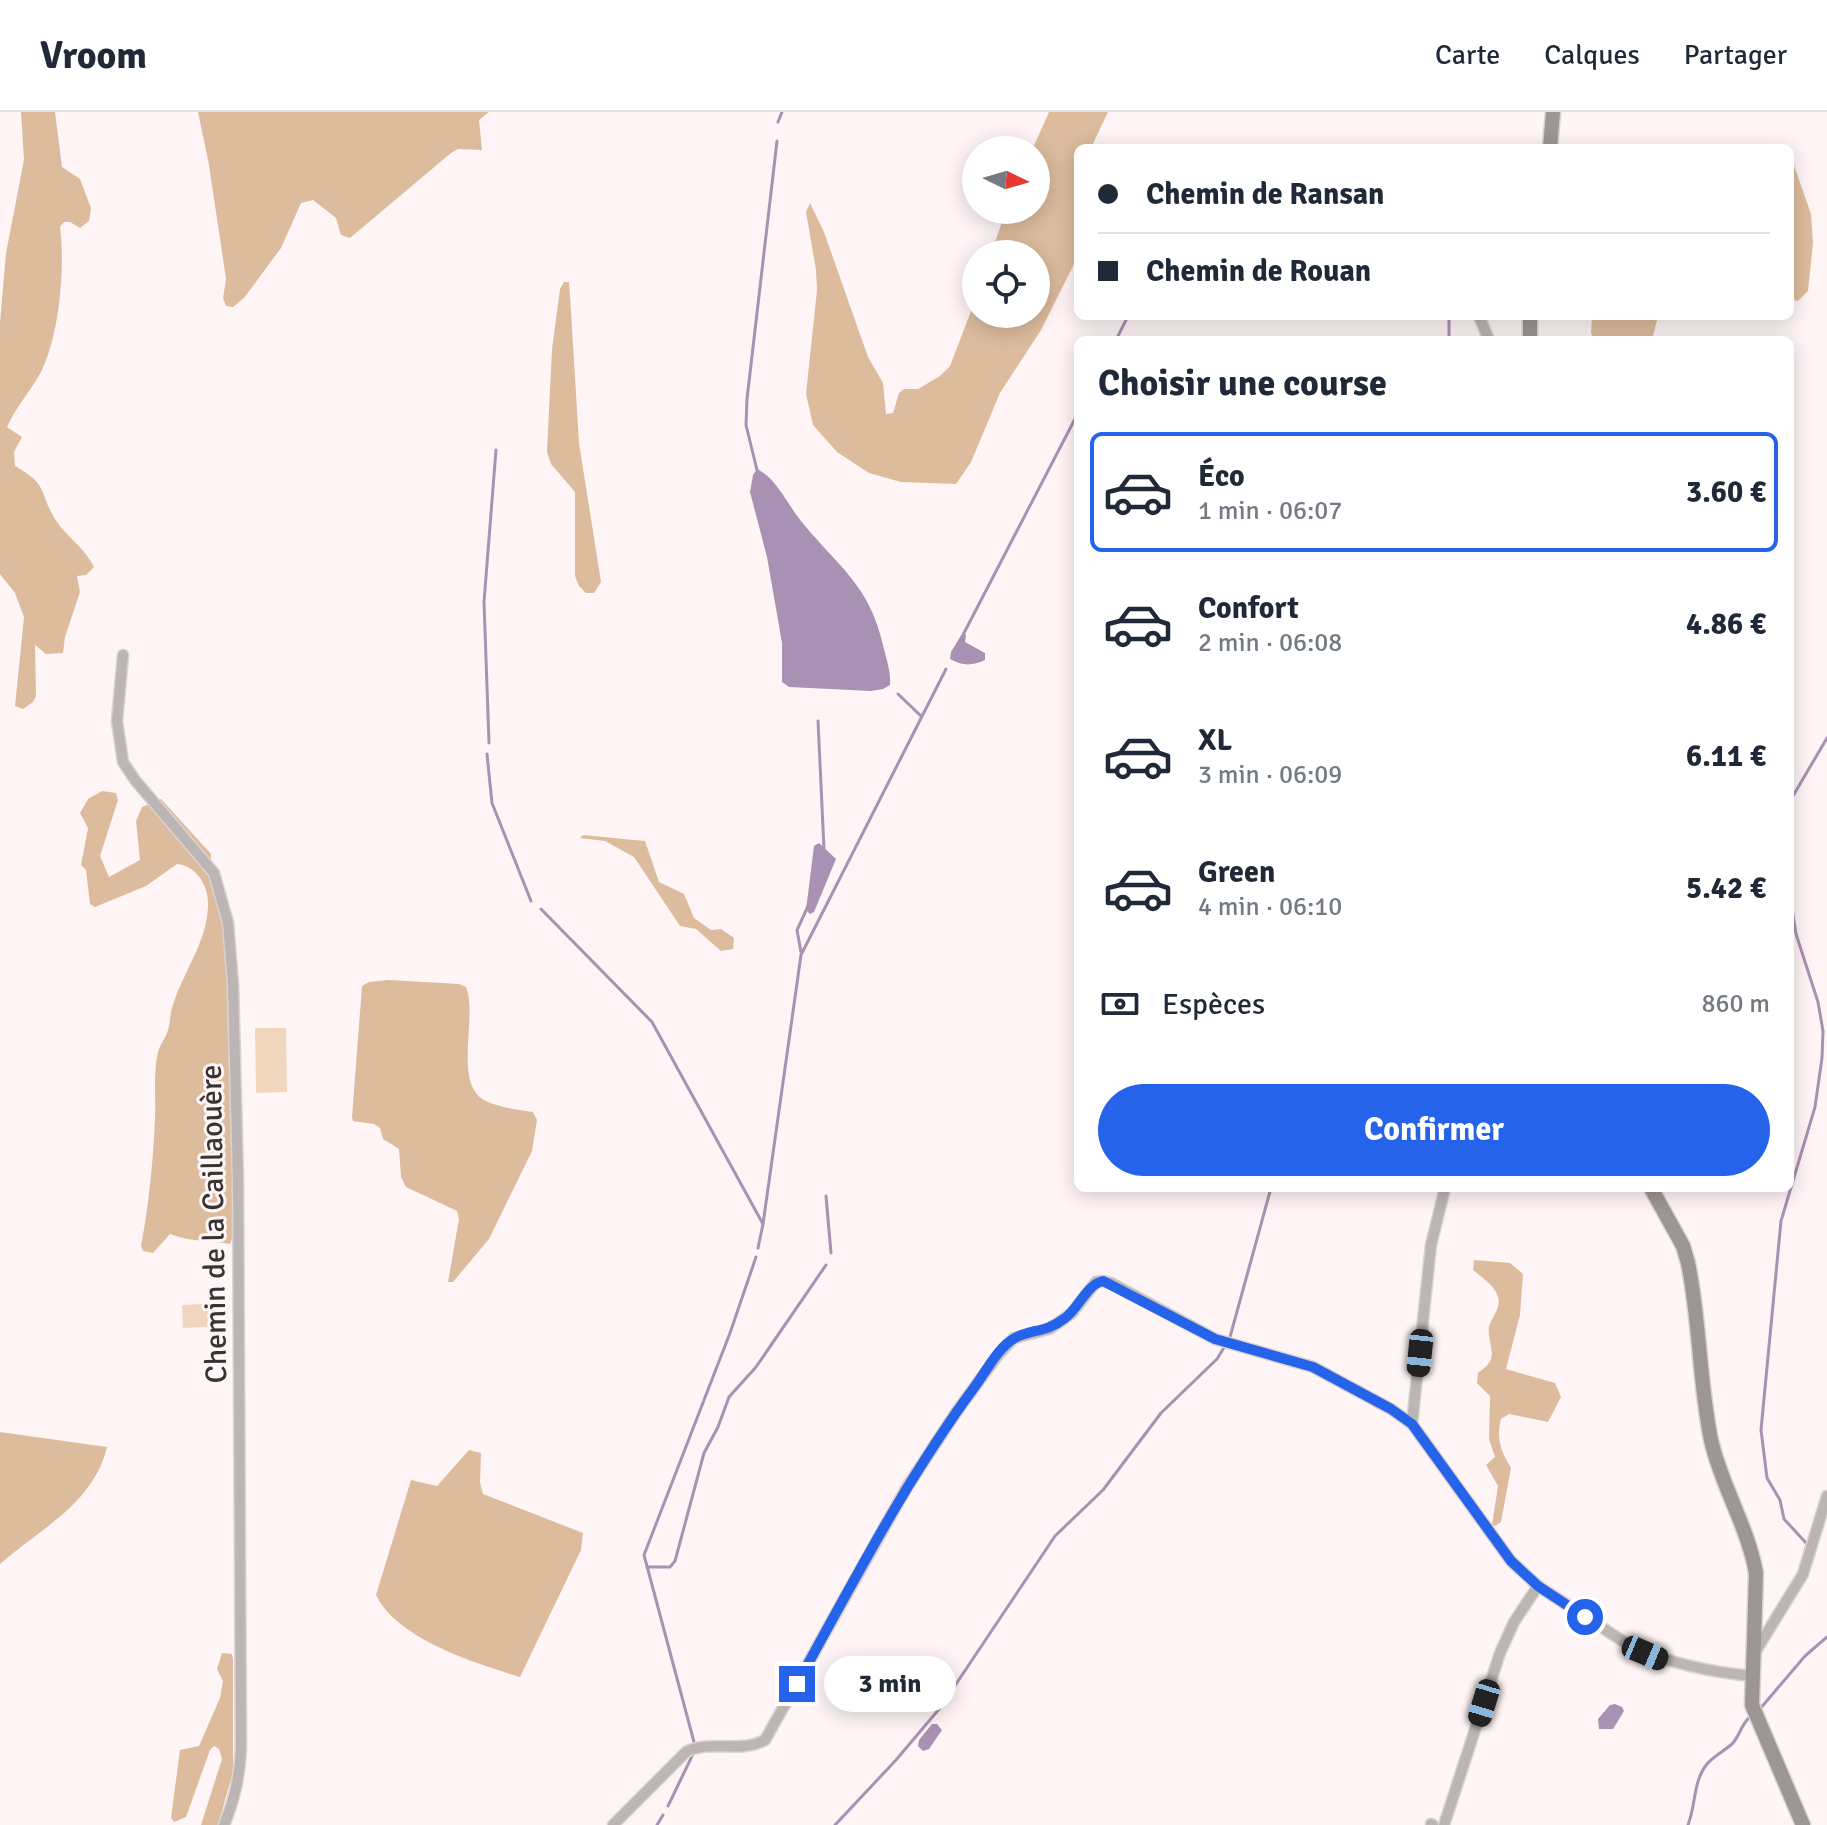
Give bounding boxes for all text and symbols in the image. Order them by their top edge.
text: Vroom [40,32,147,79]
text: Carte [1435,38,1500,72]
text: Calques [1544,38,1640,72]
text: Partager [1684,38,1787,72]
north arrow [962,136,1050,224]
map controls [962,136,1050,328]
text: Chemin de Ransan [1146,176,1384,213]
button: locate [962,240,1050,328]
text: Chemin de Rouan [1146,253,1371,290]
text: Choisir une course [1098,361,1387,406]
icon: car [1102,456,1174,528]
text: Éco [1198,458,1245,495]
text: 3.60 € [1686,474,1766,511]
text: 1 min · 06:07 [1198,495,1342,527]
icon: car [1102,588,1174,660]
text: Confort [1198,590,1299,627]
text: 4.86 € [1686,606,1766,643]
text: 2 min · 06:08 [1198,627,1342,659]
icon: car [1102,720,1174,792]
text: XL [1198,722,1232,759]
text: 6.11 € [1686,738,1766,775]
text: 3 min · 06:09 [1198,759,1342,791]
icon: car [1102,852,1174,924]
text: Green [1198,854,1275,891]
text: 5.42 € [1686,870,1766,907]
text: 4 min · 06:10 [1198,891,1342,923]
icon: cash [1098,982,1142,1026]
text: Espèces [1162,986,1265,1023]
text: 860 m [1701,988,1770,1020]
street label: Chemin de la Caillaouère [193,1064,235,1384]
button: Confirmer [1098,1084,1770,1176]
car [1406,1328,1434,1378]
route start [1567,1599,1603,1635]
car [1618,1633,1672,1673]
callout: 3 min [825,1656,957,1712]
route end [779,1666,815,1702]
text: 3 min [859,1668,921,1700]
car [1466,1677,1502,1729]

